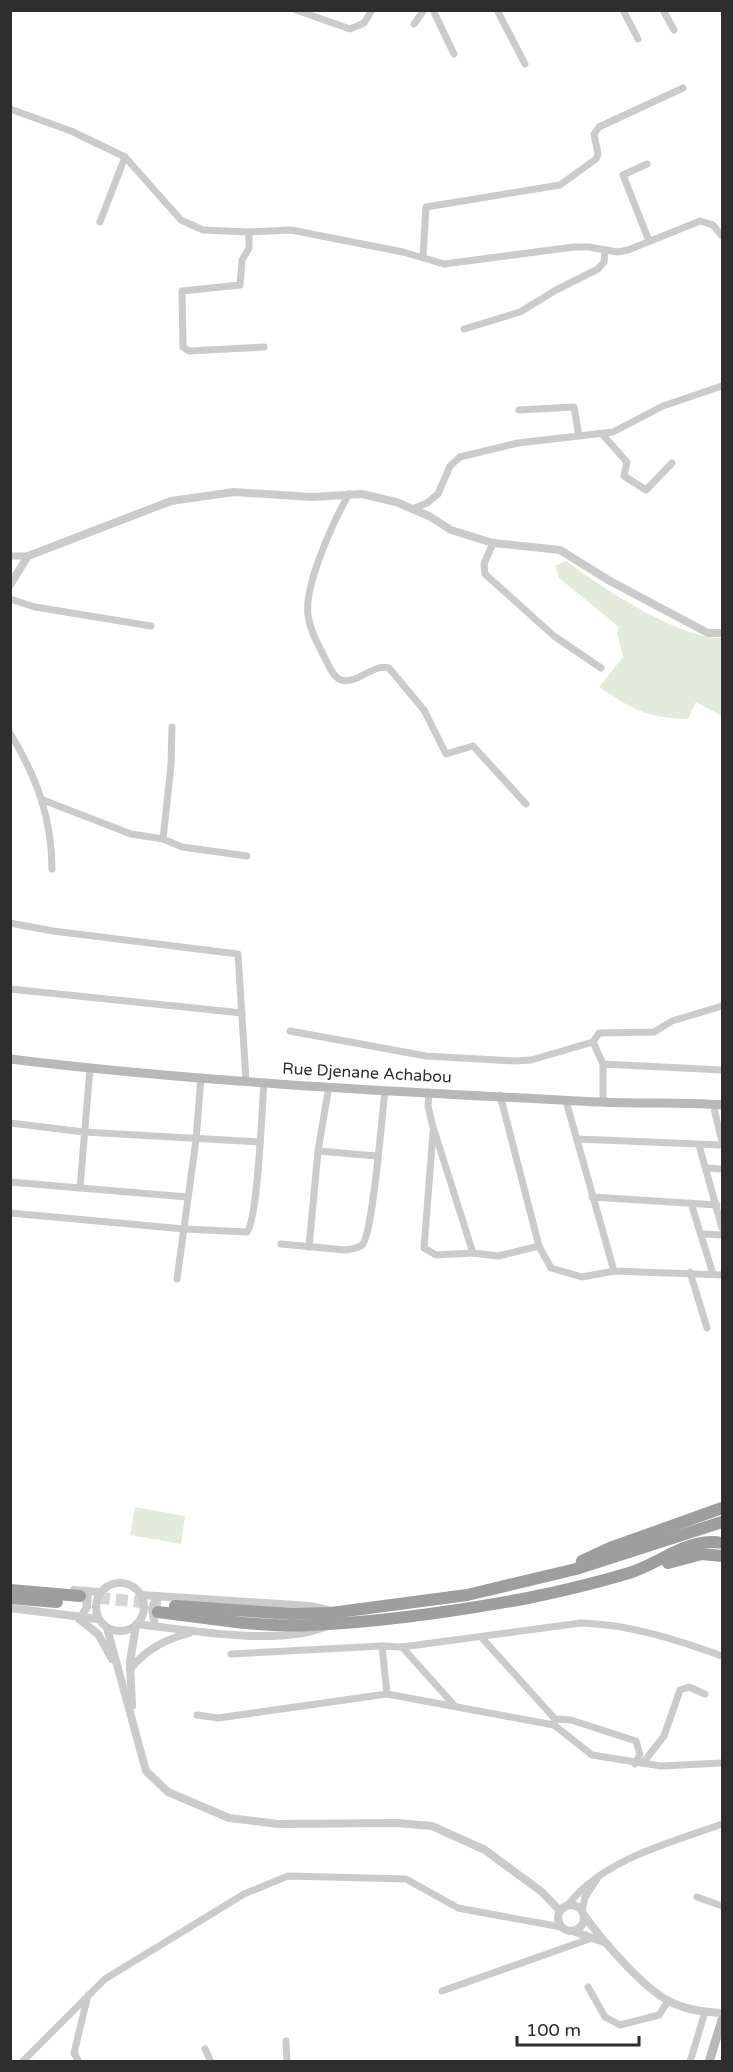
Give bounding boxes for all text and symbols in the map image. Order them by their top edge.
street label: Rue Djenane Achabou [282,1059,452,1087]
scale bar [517,2009,638,2047]
text: 100 m [526,2019,581,2041]

